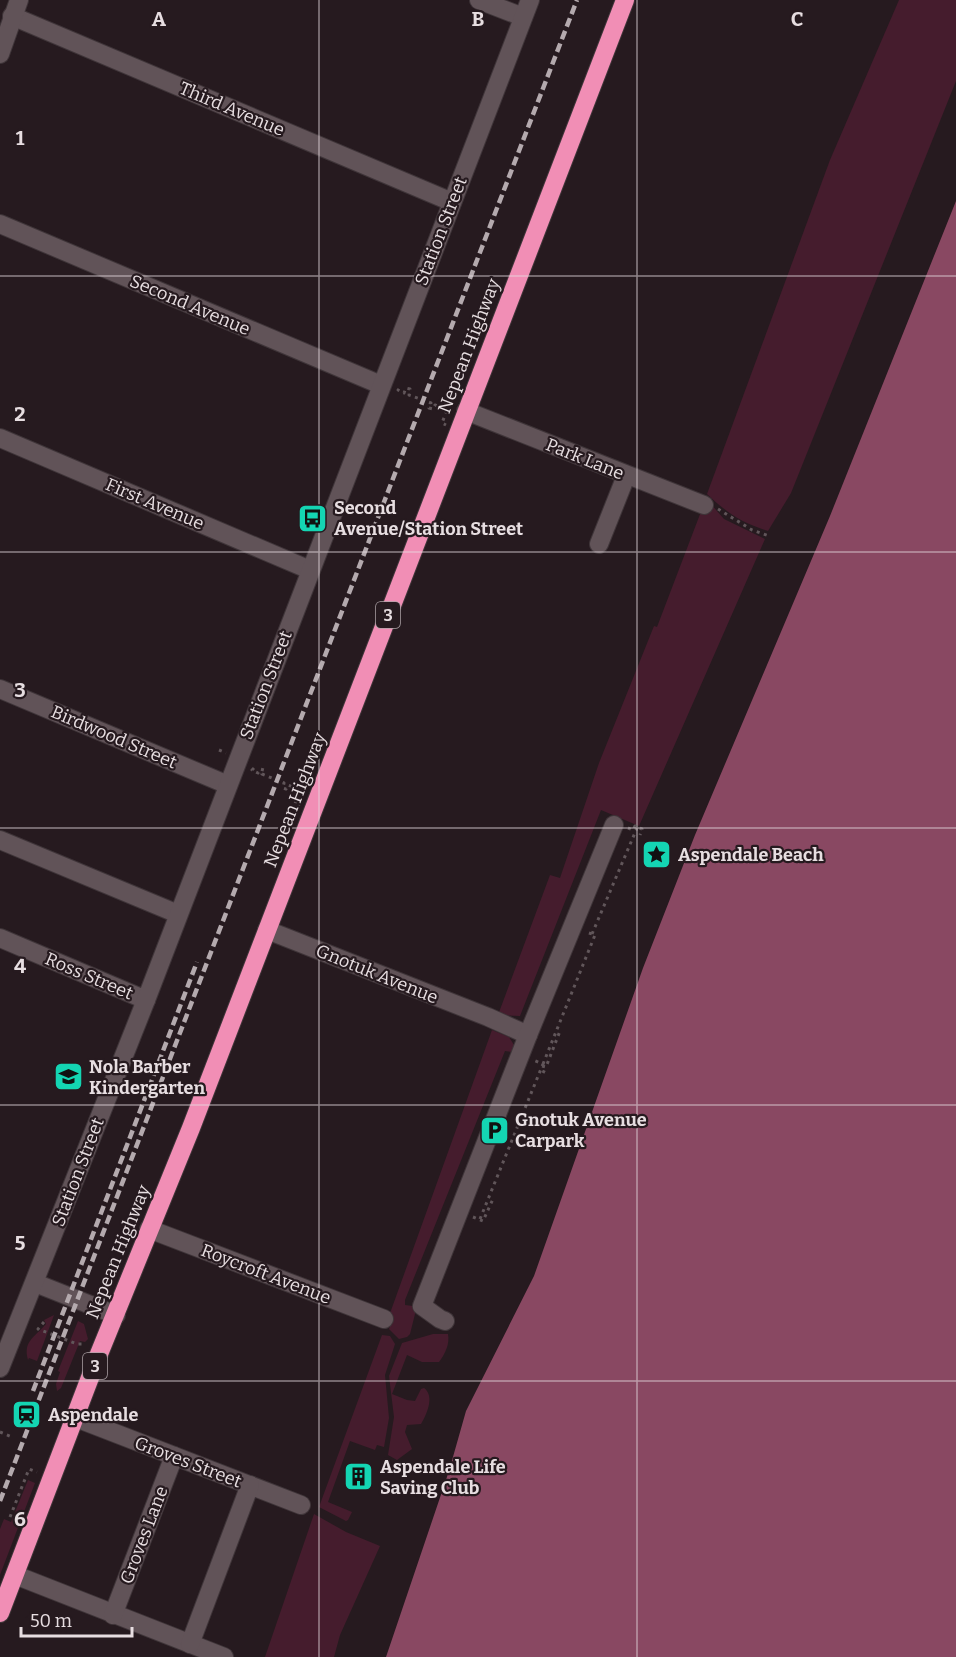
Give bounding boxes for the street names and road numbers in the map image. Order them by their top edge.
street label: Third Avenue [176,77,288,141]
street label: Station Street [410,173,472,289]
street label: Second Avenue [127,270,253,340]
street label: Nepean Highway [433,275,505,416]
street label: Park Lane [543,433,627,485]
street label: First Avenue [102,473,208,535]
road number: 3 [376,602,400,628]
street label: Station Street [235,627,297,743]
street label: Birdwood Street [48,701,181,774]
street label: Nepean Highway [259,729,331,870]
street label: Gnotuk Avenue [313,939,441,1009]
street label: Ross Street [42,948,137,1005]
street label: Station Street [47,1114,109,1230]
street label: Nepean Highway [81,1181,155,1322]
street label: Roycroft Avenue [198,1239,334,1309]
road number: 3 [83,1353,107,1379]
street label: Groves Street [131,1432,245,1493]
street label: Groves Lane [115,1483,173,1587]

